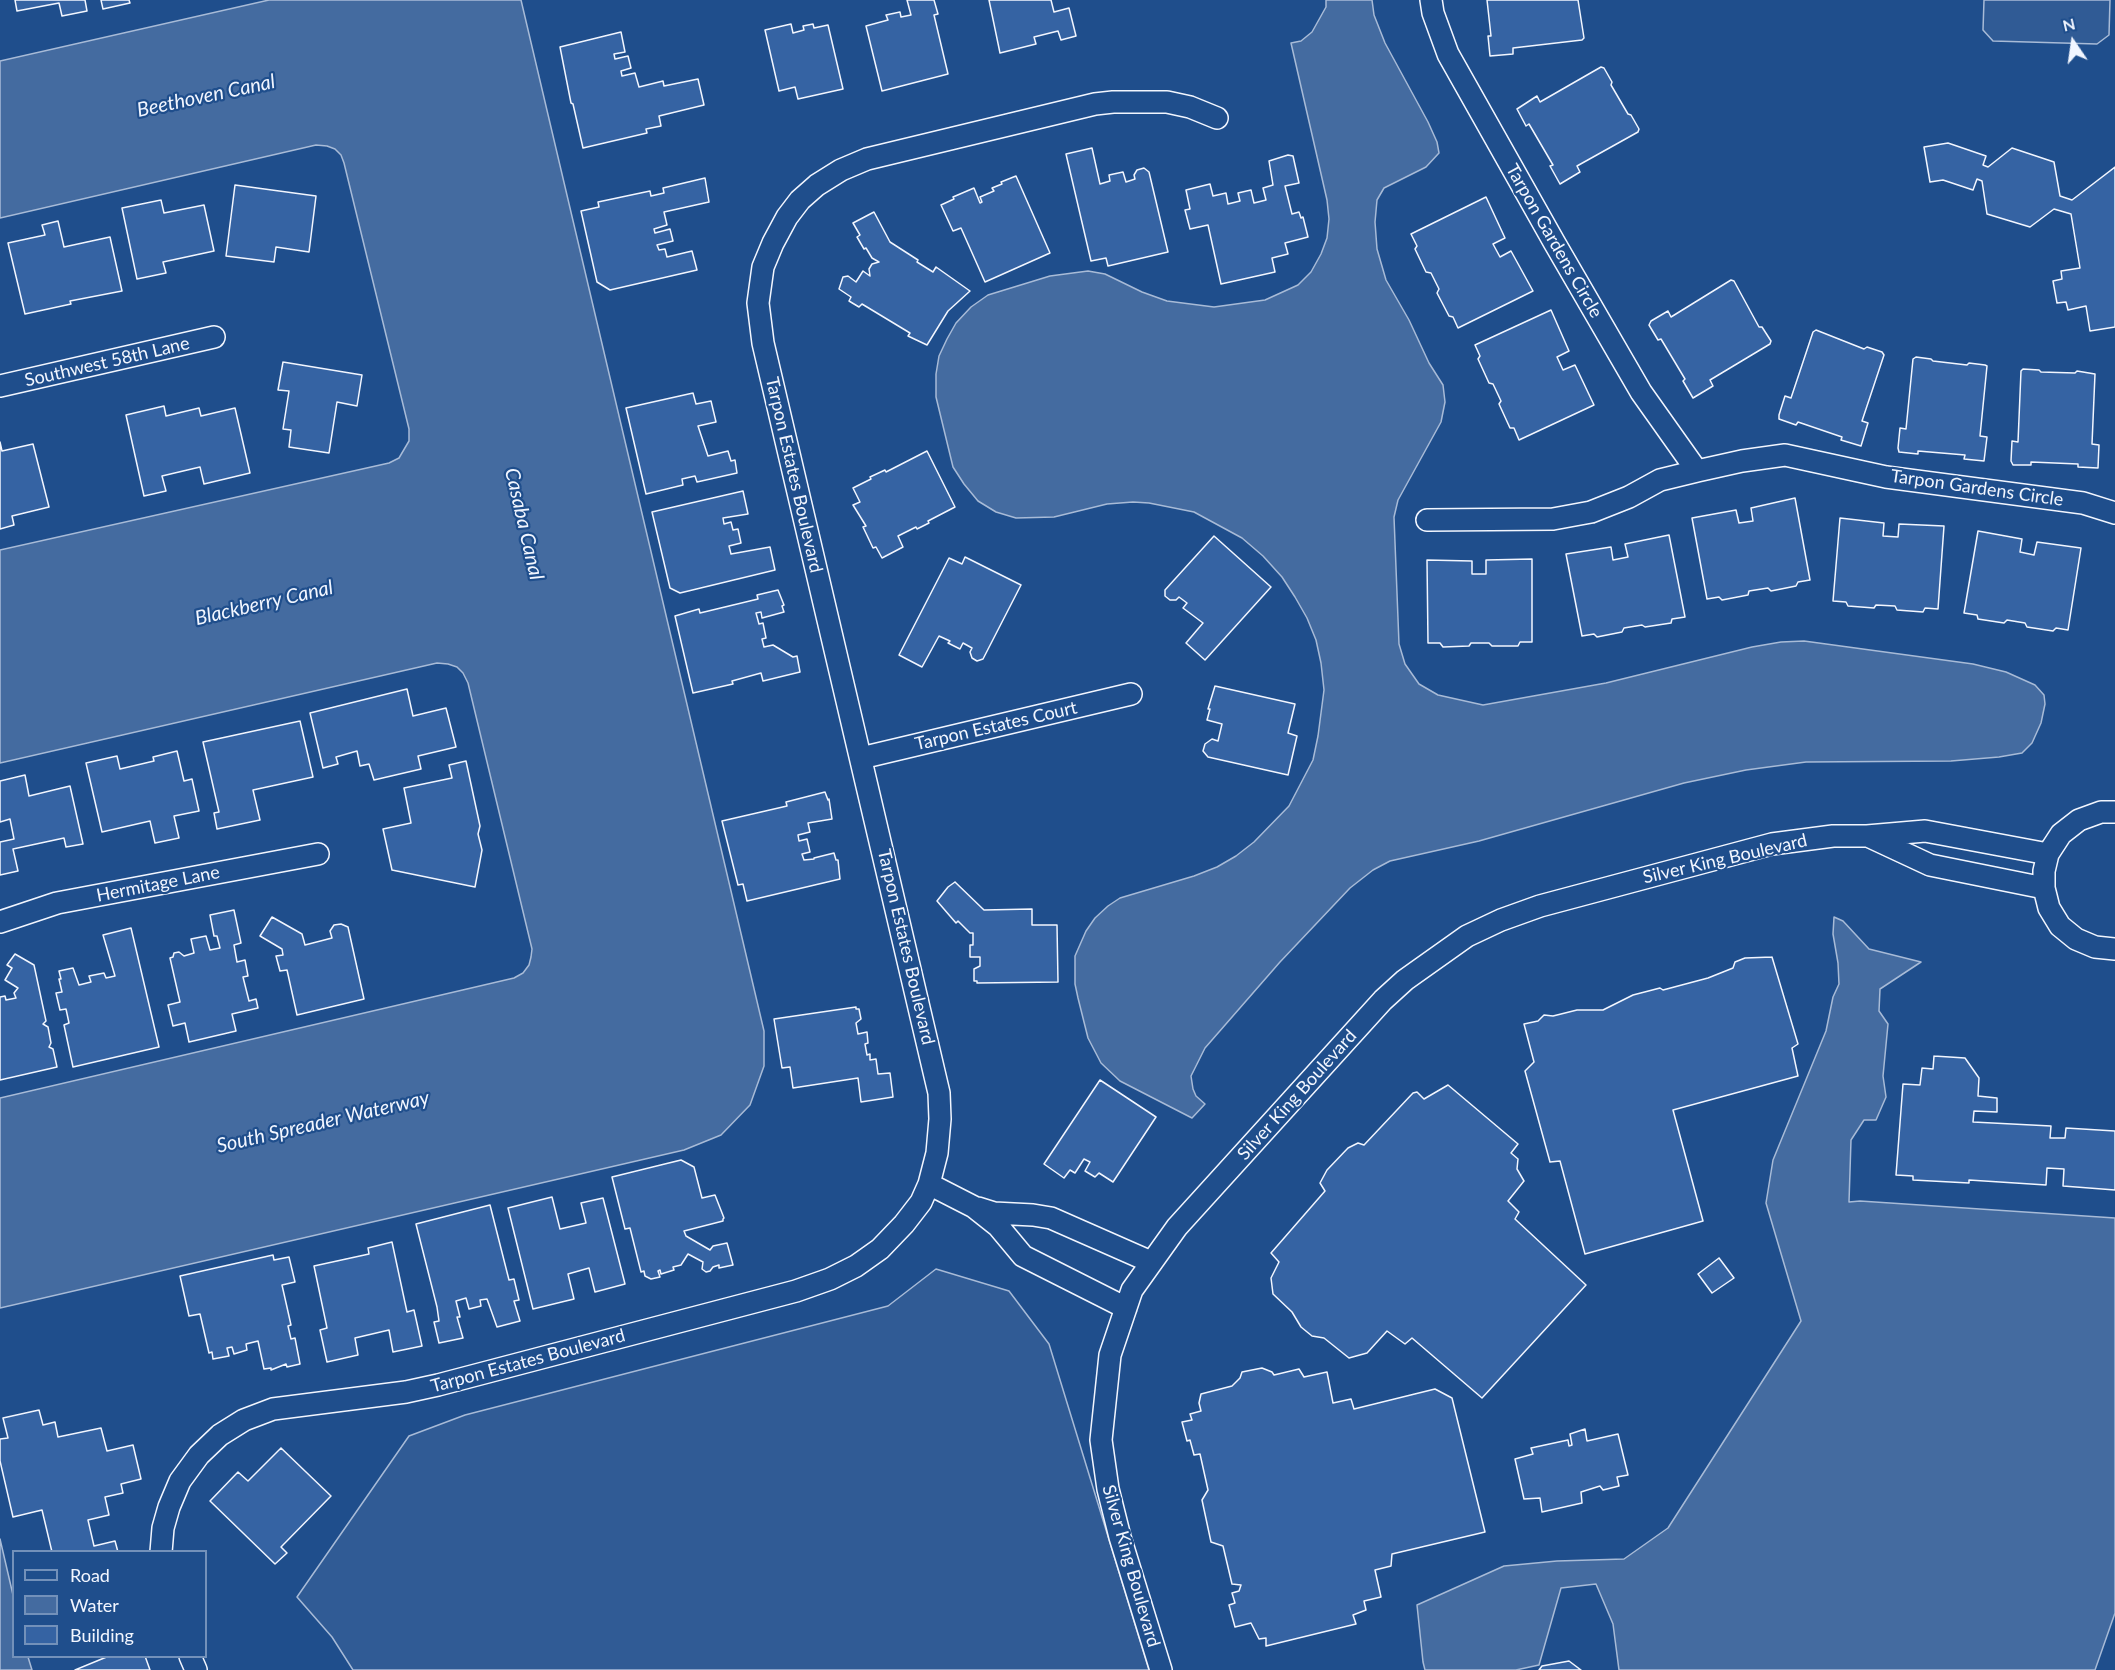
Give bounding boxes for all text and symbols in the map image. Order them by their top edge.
north arrow [2043,12,2103,72]
text: N [2061,13,2077,35]
water label: Beethoven Canal [135,70,277,122]
street label: Tarpon Gardens Circle [1501,160,1607,322]
street label: Southwest 58th Lane [22,333,192,391]
street label: Tarpon Estates Boulevard [761,375,827,575]
street label: Tarpon Gardens Circle [1889,465,2065,511]
water label: Casaba Canal [499,466,549,582]
water label: Blackberry Canal [193,575,335,631]
street label: Tarpon Estates Court [913,697,1079,755]
street label: Silver King Boulevard [1641,830,1809,888]
street label: Tarpon Estates Boulevard [873,847,939,1047]
street label: Hermitage Lane [95,861,221,907]
street label: Silver King Boulevard [1233,1025,1361,1165]
water label: South Spreader Waterway [214,1086,432,1158]
street label: Tarpon Estates Boulevard [428,1325,628,1397]
street label: Silver King Boulevard [1097,1482,1165,1650]
legend [12,1550,207,1658]
text: Road [70,1564,110,1586]
text: Water [70,1594,119,1616]
text: Building [70,1624,134,1646]

